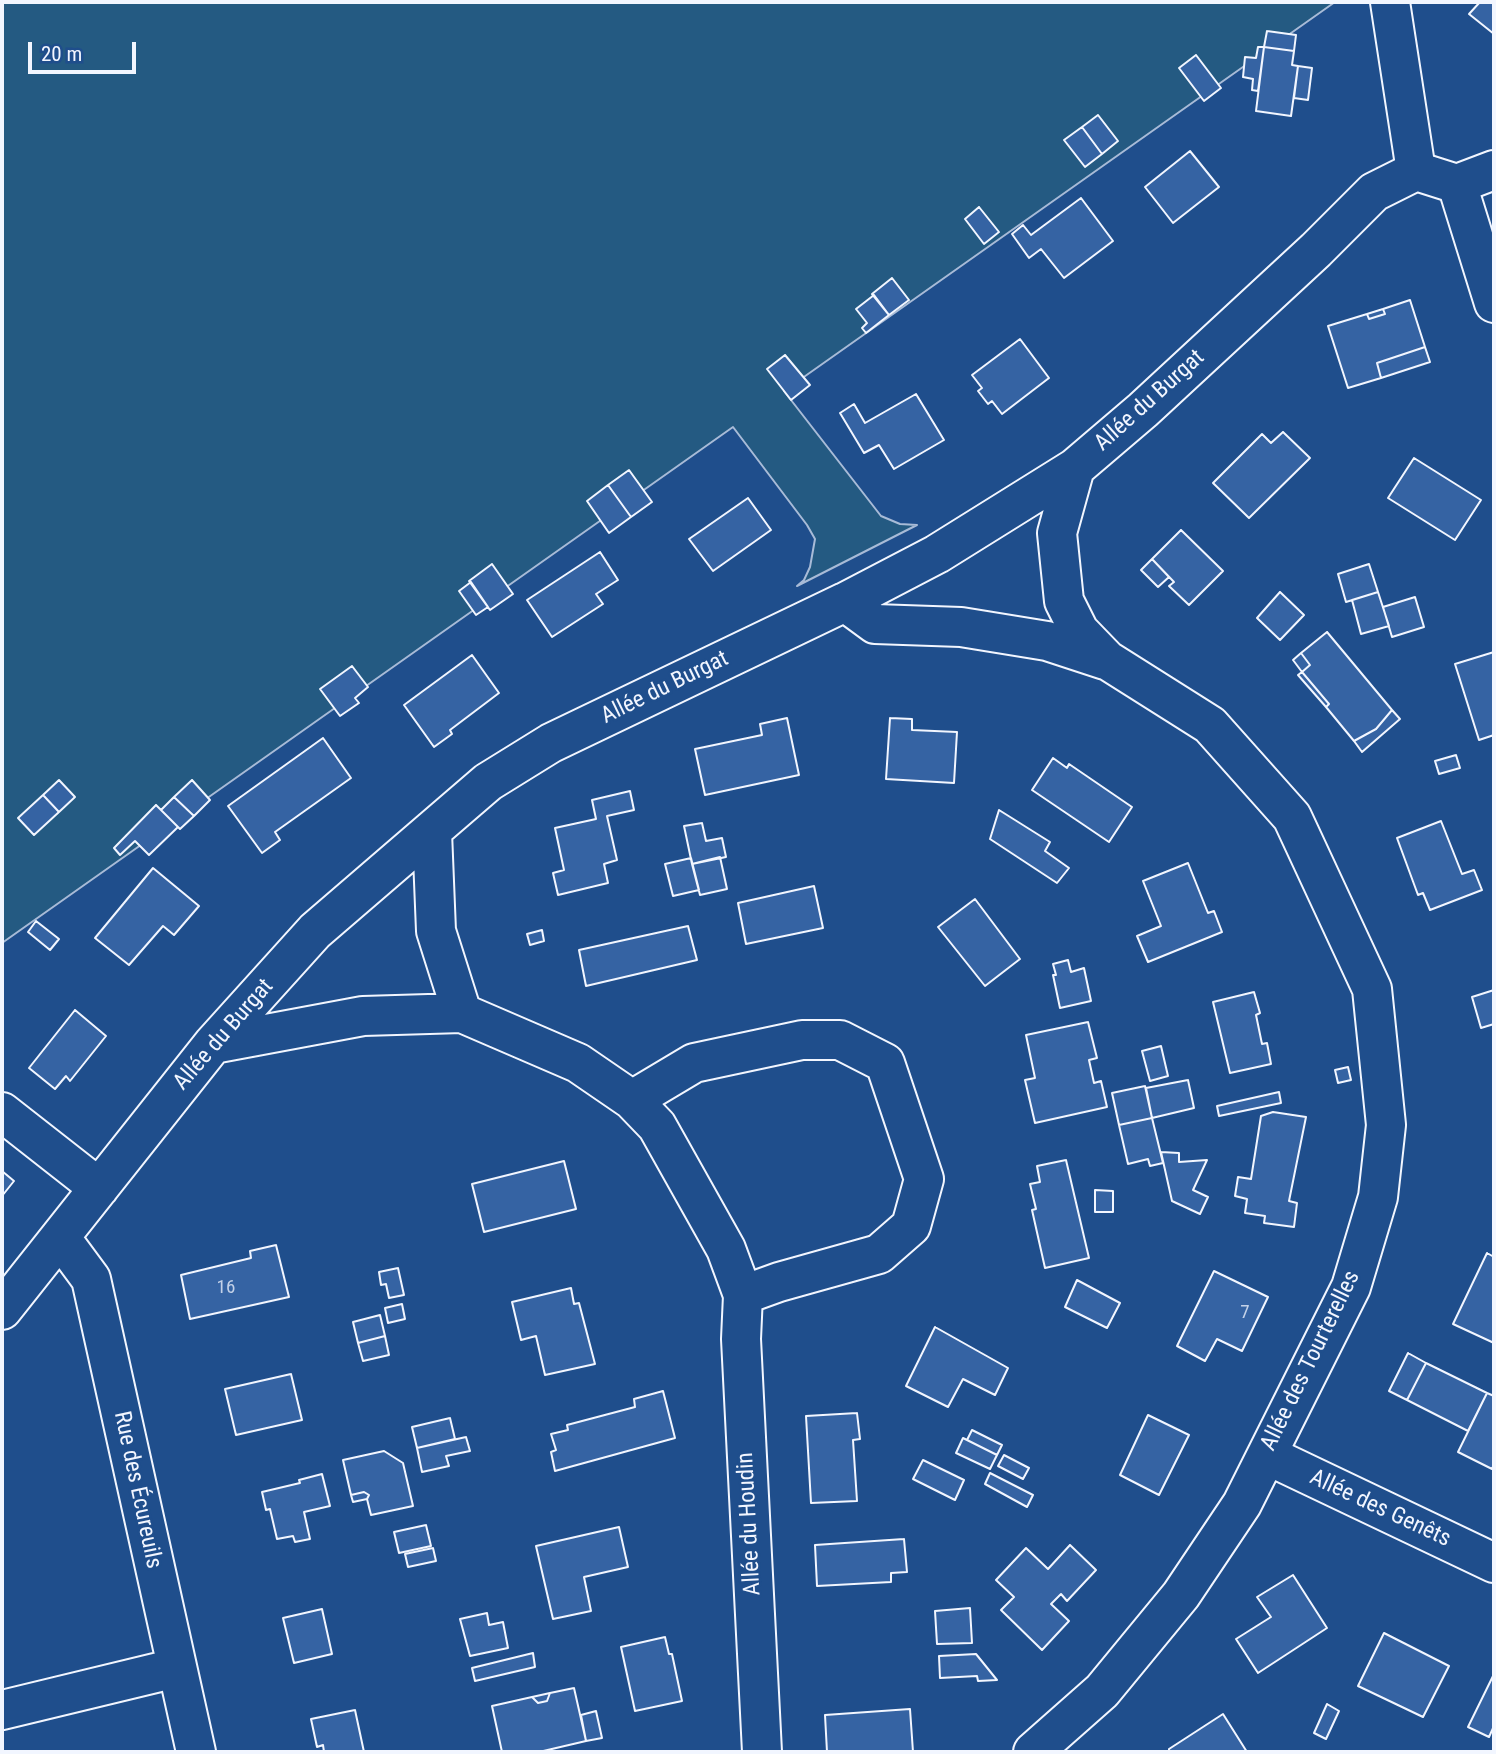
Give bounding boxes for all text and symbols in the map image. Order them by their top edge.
scale bar [32,28,140,72]
text: 20 m [41,42,82,66]
street label: Allée du Burgat [1089,345,1211,457]
street label: Allée du Burgat [597,645,733,731]
street label: Allée du Burgat [168,974,280,1096]
street label: Allée des Tourterelles [1255,1267,1367,1455]
house number: 16 [217,1277,235,1299]
house number: 7 [1240,1302,1250,1324]
street label: Rue des Écureuils [107,1409,167,1571]
street label: Allée du Houdin [732,1452,768,1596]
street label: Allée des Genêts [1305,1464,1455,1554]

